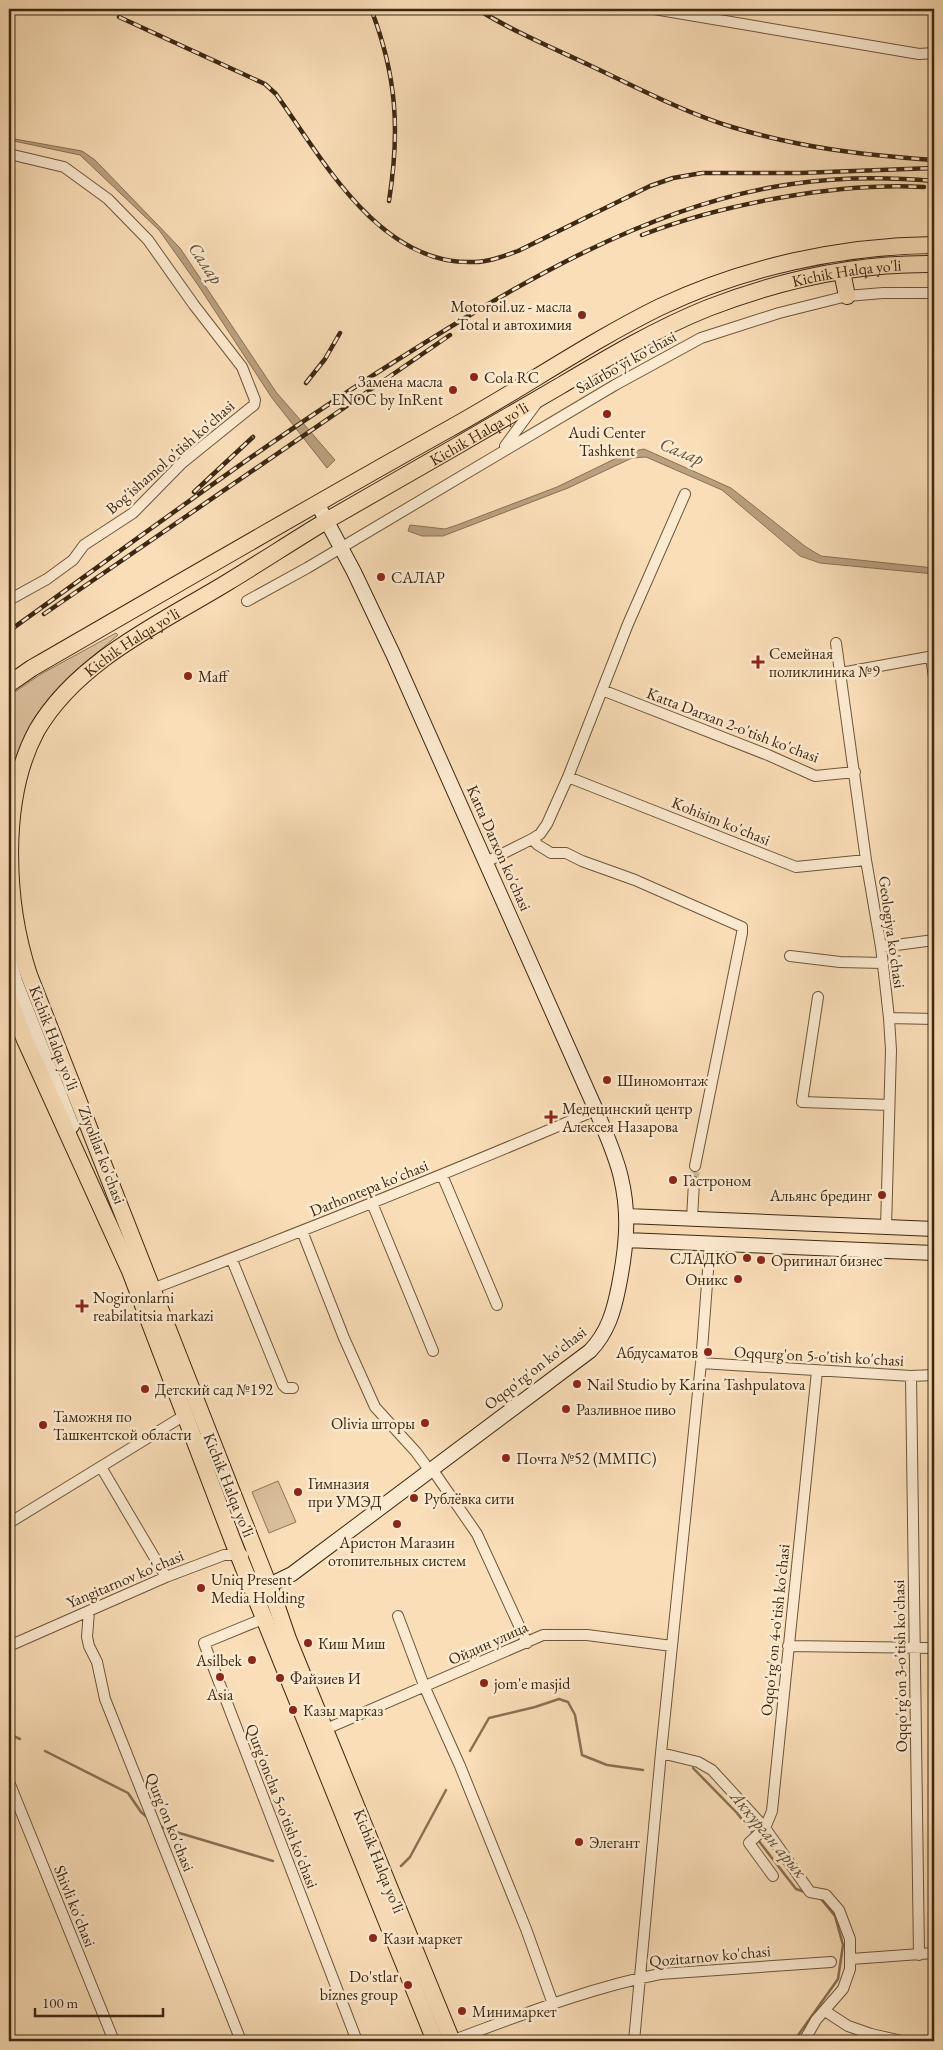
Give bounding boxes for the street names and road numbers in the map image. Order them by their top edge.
street label: Kichik Halqa yo'li [790,254,902,291]
street label: Salarbo'yi ko'chasi [572,326,680,398]
street label: Bog'ishamol o'tish ko'chasi [101,395,239,519]
street label: Kichik Halqa yo'li [426,396,532,470]
street label: Kichik Halqa yo'li [79,602,183,681]
street label: Katta Darxan 2-o'tish ko'chasi [644,682,822,768]
street label: Katta Darxon ko'chasi [462,782,536,914]
street label: Kohisim ko'chasi [669,792,773,850]
street label: Geologiya ko'chasi [874,874,910,990]
street label: Kichik Halqa yo'li [24,983,84,1093]
street label: Ziyolilar ko'chasi [74,1103,130,1207]
street label: Darhontepa ko'chasi [307,1155,431,1221]
street label: Oqqo'rg'on ko'chasi [480,1322,590,1414]
street label: Oqqurg'on 5-o'tish ko'chasi [734,1341,905,1371]
street label: Kichik Halqa yo'li [199,1430,259,1540]
street label: Oqqo'rg'on 4-o'tish ko'chasi [756,1543,794,1717]
street label: Yangitarnov ko'chasi [63,1545,187,1613]
street label: Oqqo'rg'on 3-o'tish ko'chasi [888,1579,912,1753]
street label: Ойдин улица [445,1616,532,1670]
street label: Qurg'oncha 5-o'tish ko'chasi [241,1721,323,1891]
street label: Qurg'on ko'chasi [141,1770,199,1874]
street label: Kichik Halqa yo'li [349,1806,409,1916]
street label: Shivli ko'chasi [49,1862,101,1950]
street label: Qozitarnov ko'chasi [648,1940,772,1972]

